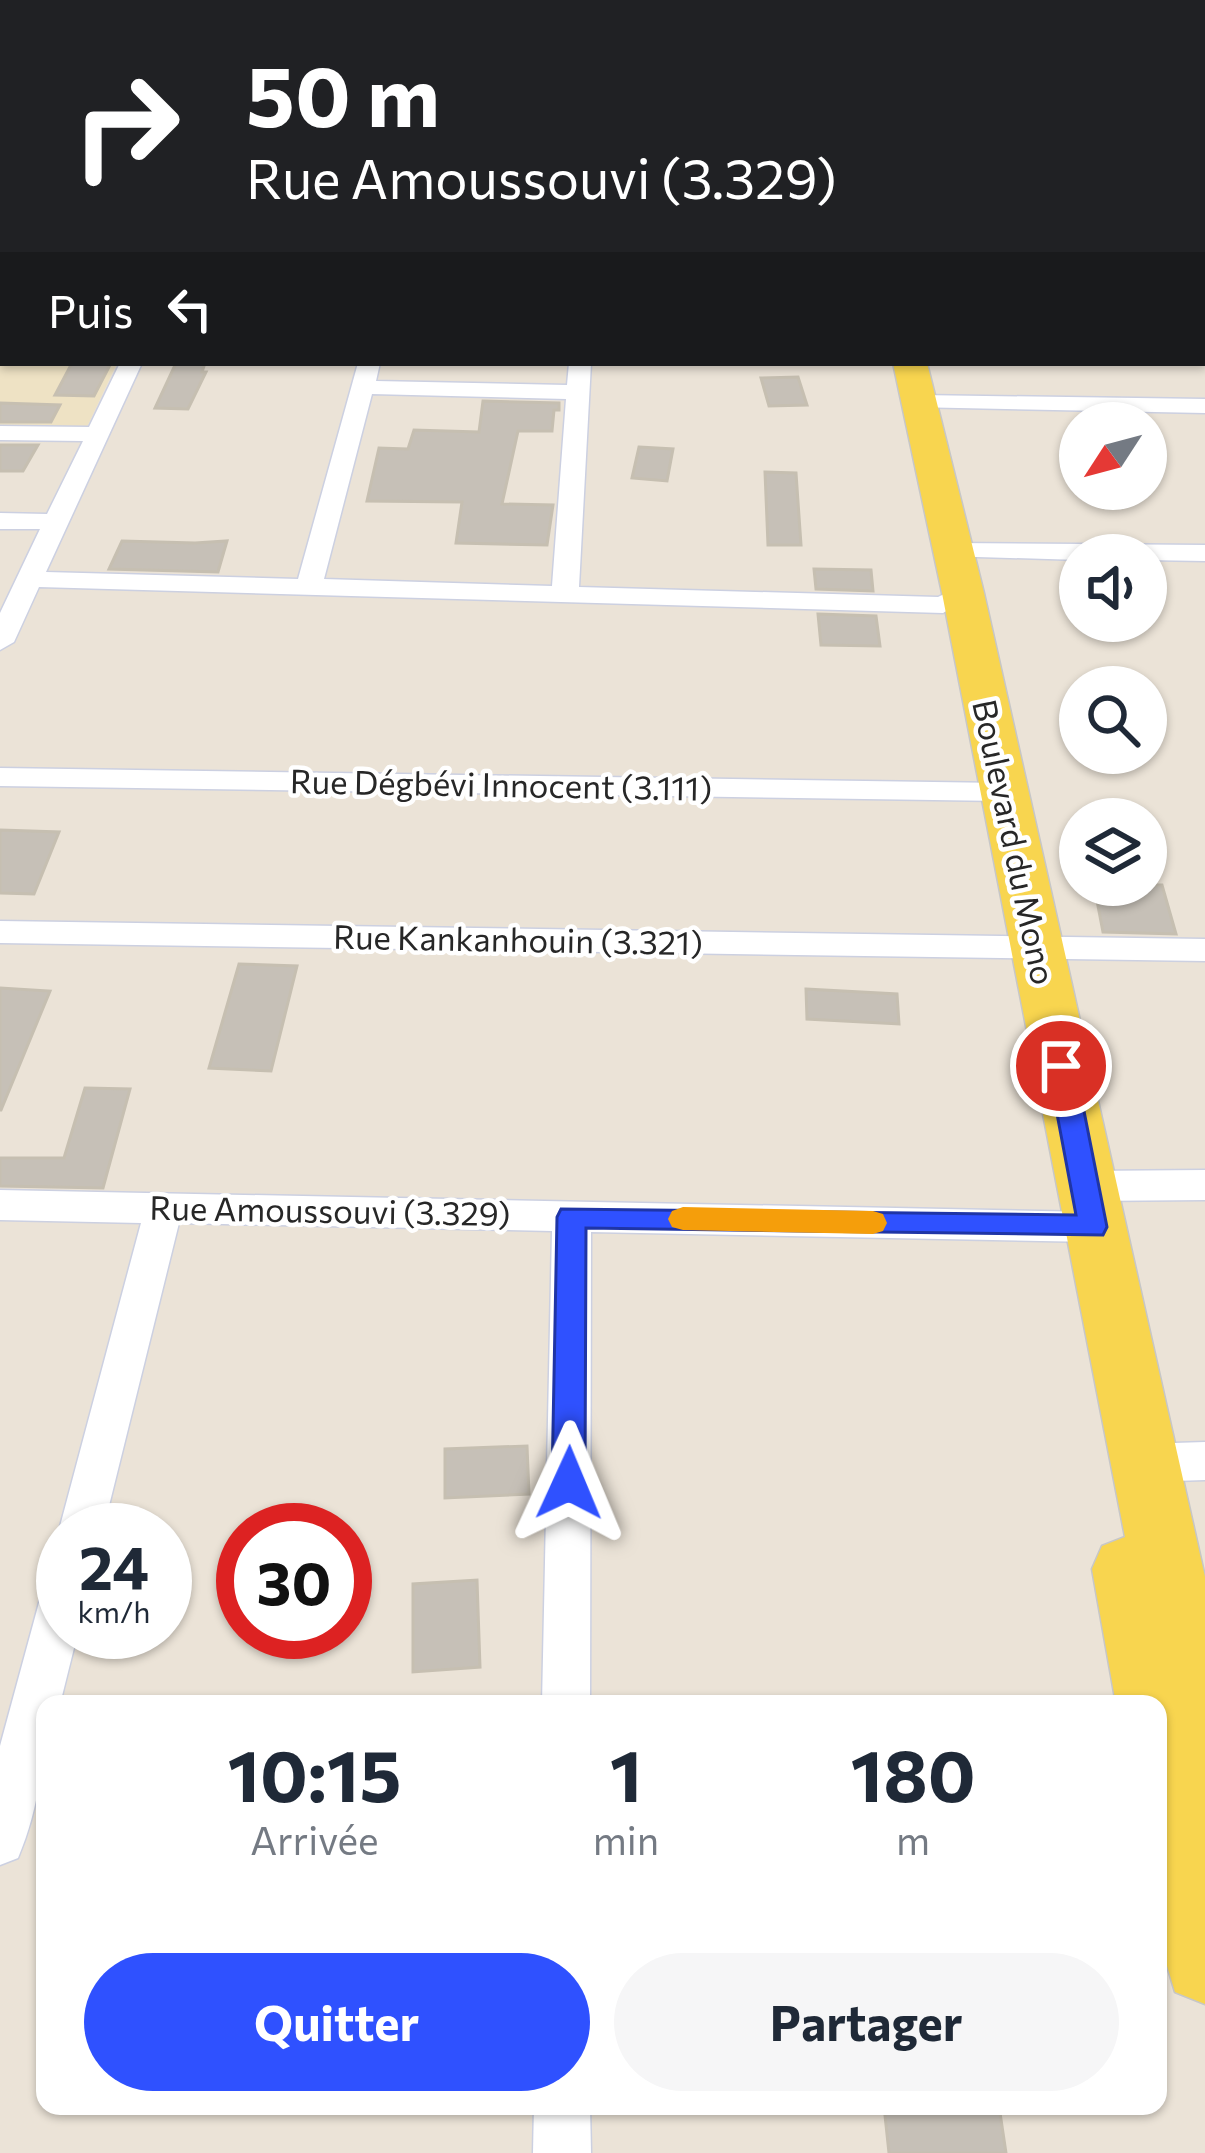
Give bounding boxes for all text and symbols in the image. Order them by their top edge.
text: 50 m [246,42,440,144]
icon: right [48,48,204,204]
text: Rue Amoussouvi (3.329) [246,144,837,210]
icon: left [157,276,223,342]
text: Puis [48,282,133,337]
north arrow [1059,402,1167,510]
map controls [1059,402,1167,906]
button: sound [1059,534,1167,642]
button: search [1059,666,1167,774]
street label: Boulevard du Mono [965,695,1066,988]
street label: Rue Dégbévi Innocent (3.111) [290,759,713,808]
button: layers [1059,798,1167,906]
street label: Rue Kankanhouin (3.321) [333,915,703,962]
pin [1010,1015,1112,1117]
icon: arrive [1028,1033,1094,1099]
street label: Rue Amoussouvi (3.329) [149,1186,511,1233]
position arrow [506,1420,632,1546]
speed limit sign: 30 [216,1503,372,1659]
text: 24 [79,1529,149,1602]
text: km/h [78,1592,150,1629]
text: 10:15 [227,1729,401,1817]
text: 1 [610,1729,642,1817]
text: 180 [851,1729,976,1817]
text: Arrivée [250,1815,379,1863]
text: min [593,1815,659,1863]
text: m [896,1815,930,1863]
button: Quitter [84,1953,590,2091]
button: Partager [614,1953,1119,2091]

